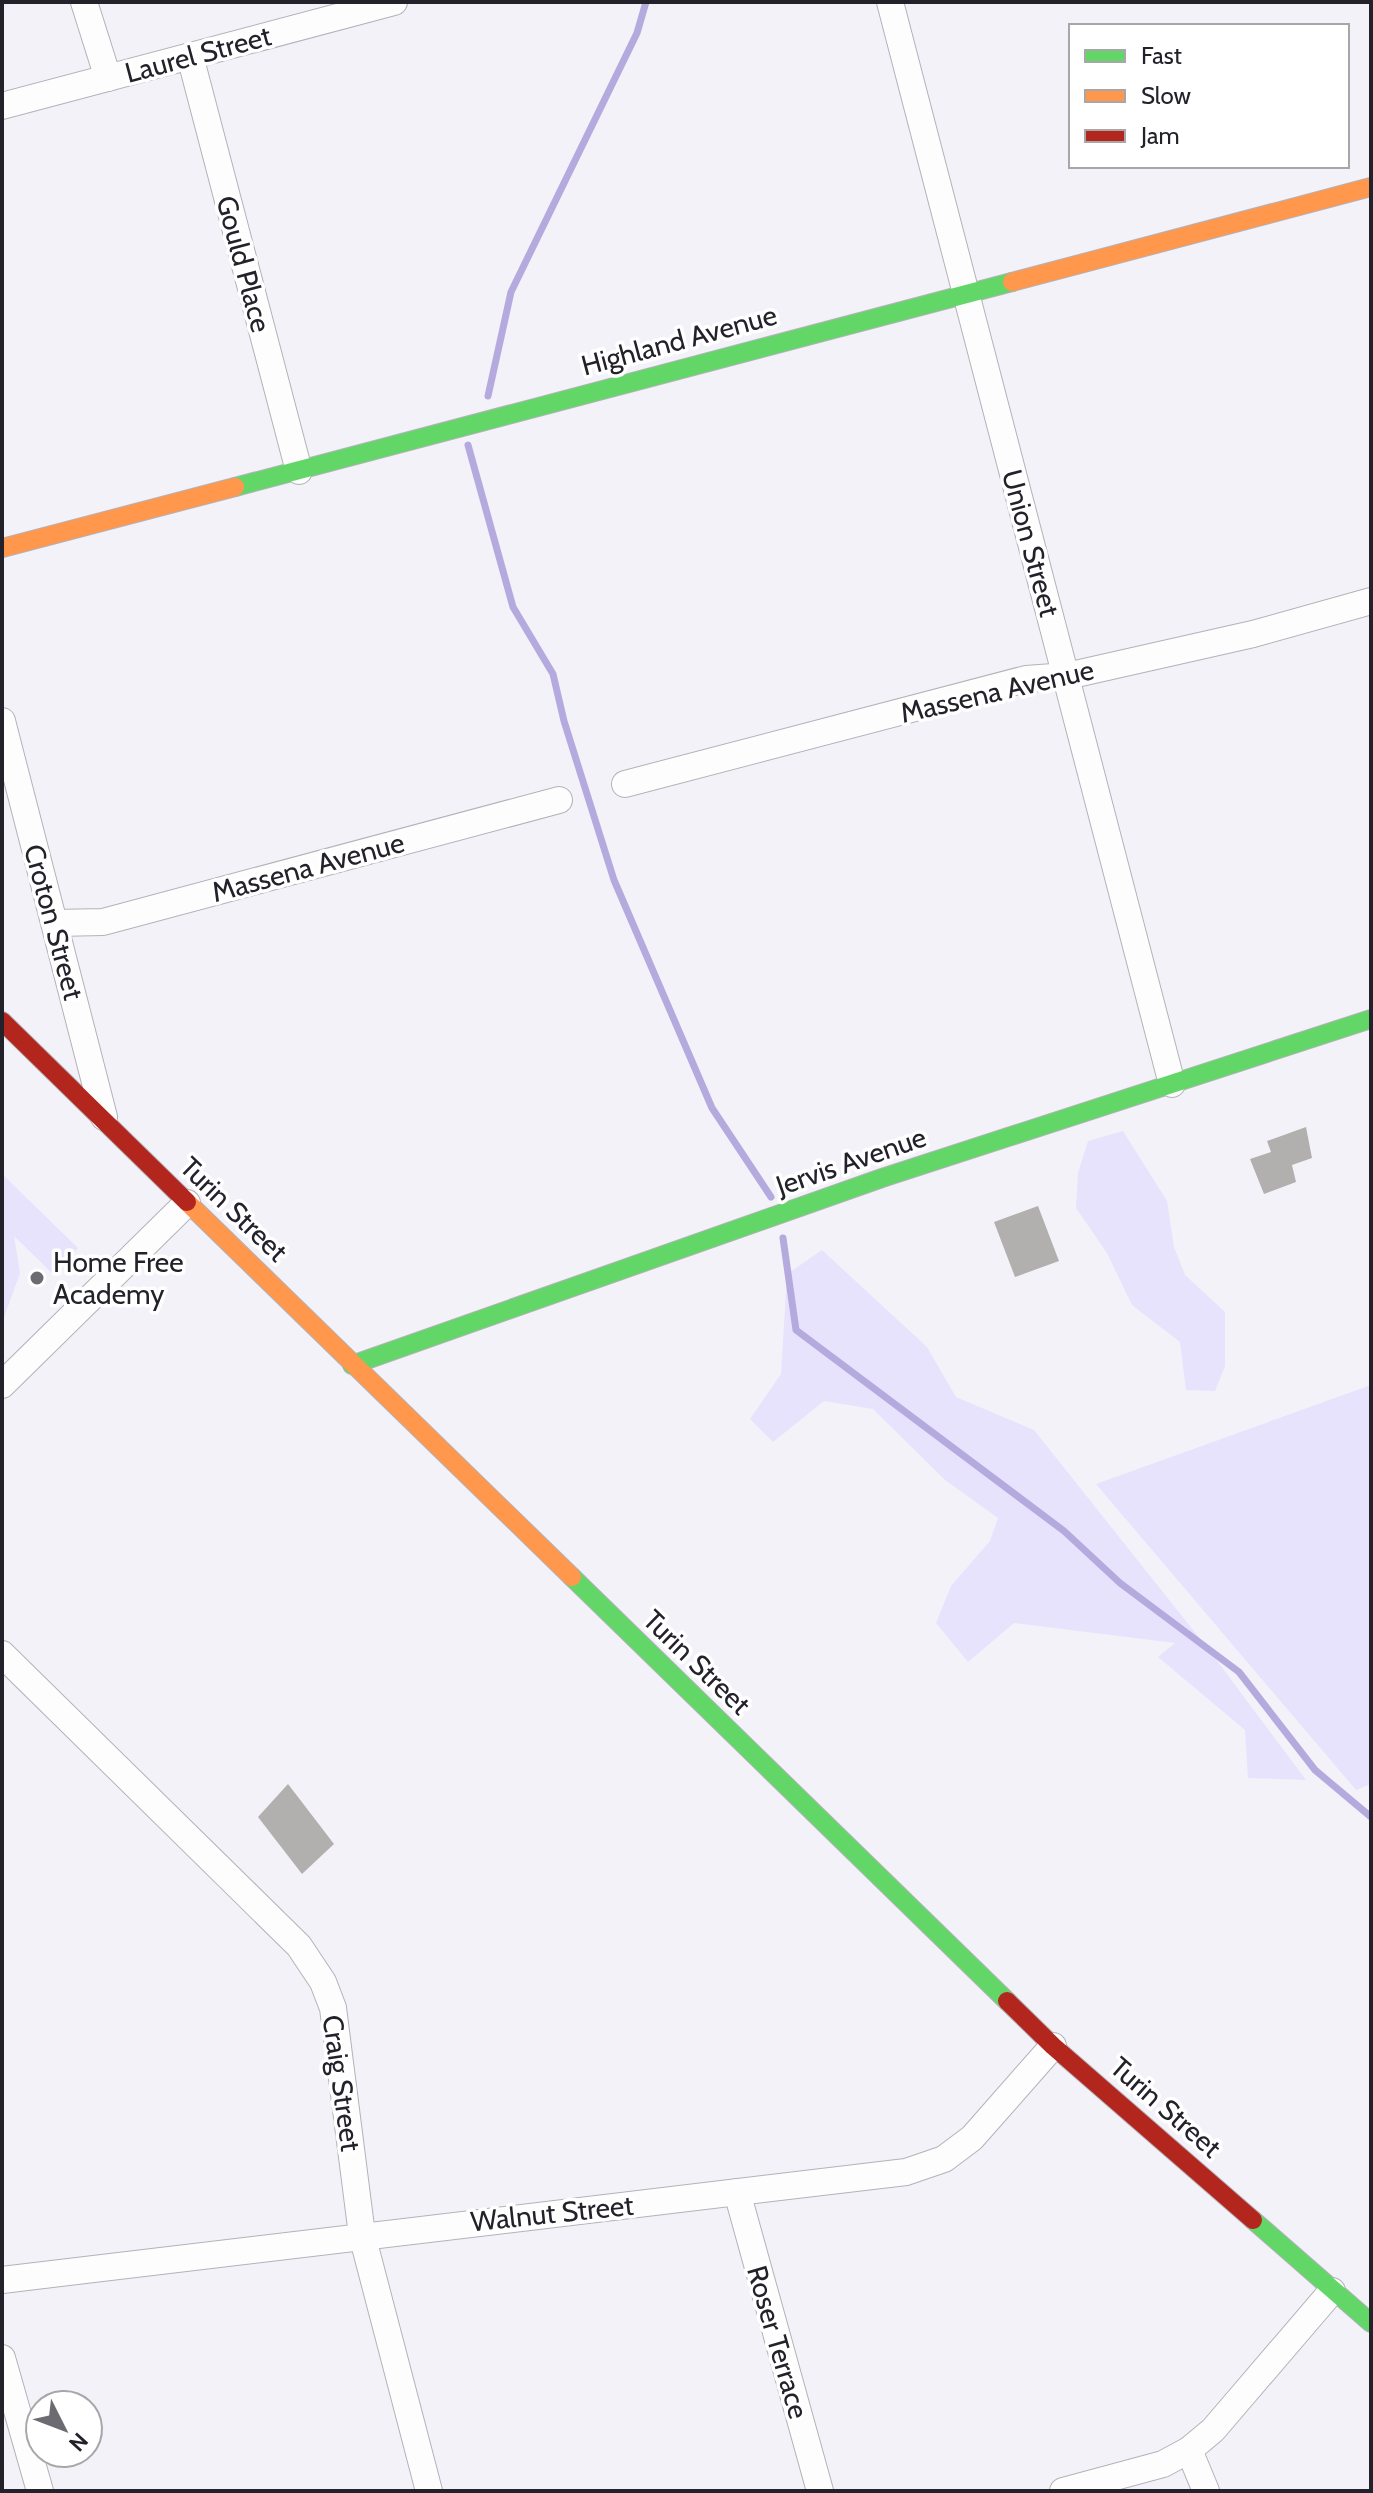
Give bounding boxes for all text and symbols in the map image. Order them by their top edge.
street label: Laurel Street [121,18,275,90]
legend [1069,24,1349,168]
text: Fast [1141,41,1182,70]
text: Slow [1141,81,1191,110]
text: Jam [1140,121,1179,150]
street label: Gould Place [209,192,279,336]
street label: Highland Avenue [578,298,780,382]
street label: Union Street [995,466,1067,620]
street label: Massena Avenue [897,652,1097,730]
street label: Massena Avenue [208,825,408,909]
street label: Croton Street [17,841,91,1003]
street label: Jervis Avenue [771,1119,930,1203]
street label: Turin Street [173,1150,295,1268]
place label: Home Free Academy [53,1245,184,1311]
marker: Home Free Academy [28,1269,46,1287]
street label: Turin Street [636,1603,758,1721]
street label: Craig Street [316,2013,368,2153]
street label: Turin Street [1104,2050,1228,2164]
street label: Walnut Street [469,2188,635,2238]
street label: Roser Terrace [740,2262,816,2422]
north arrow [24,2389,104,2469]
text: N [63,2427,94,2457]

